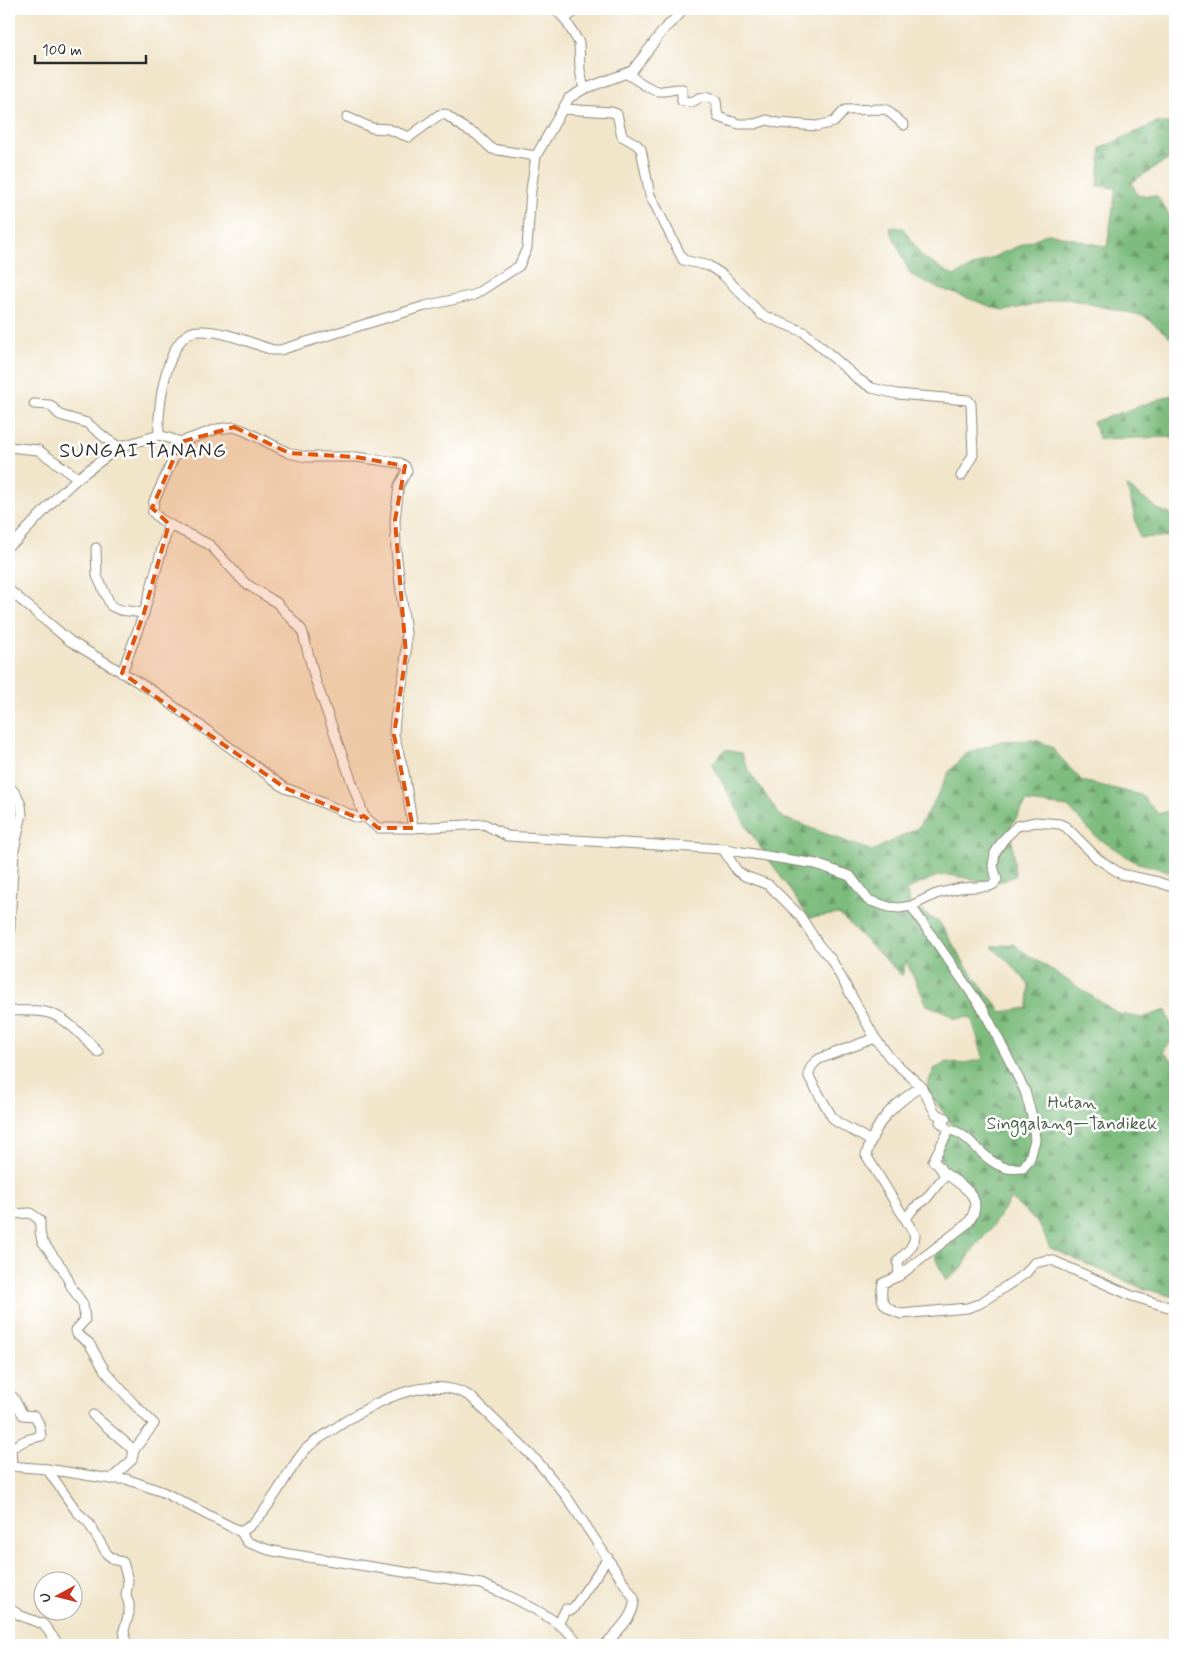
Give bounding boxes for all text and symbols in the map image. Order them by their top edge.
scale bar [35,32,146,64]
text: 100 m [42,41,82,61]
district label: SUNGAI TANANG [59,438,227,465]
park label: Hutan Singgalang—Tandikek [987,1091,1157,1137]
north arrow [32,1572,82,1622]
text: U [37,1592,56,1603]

